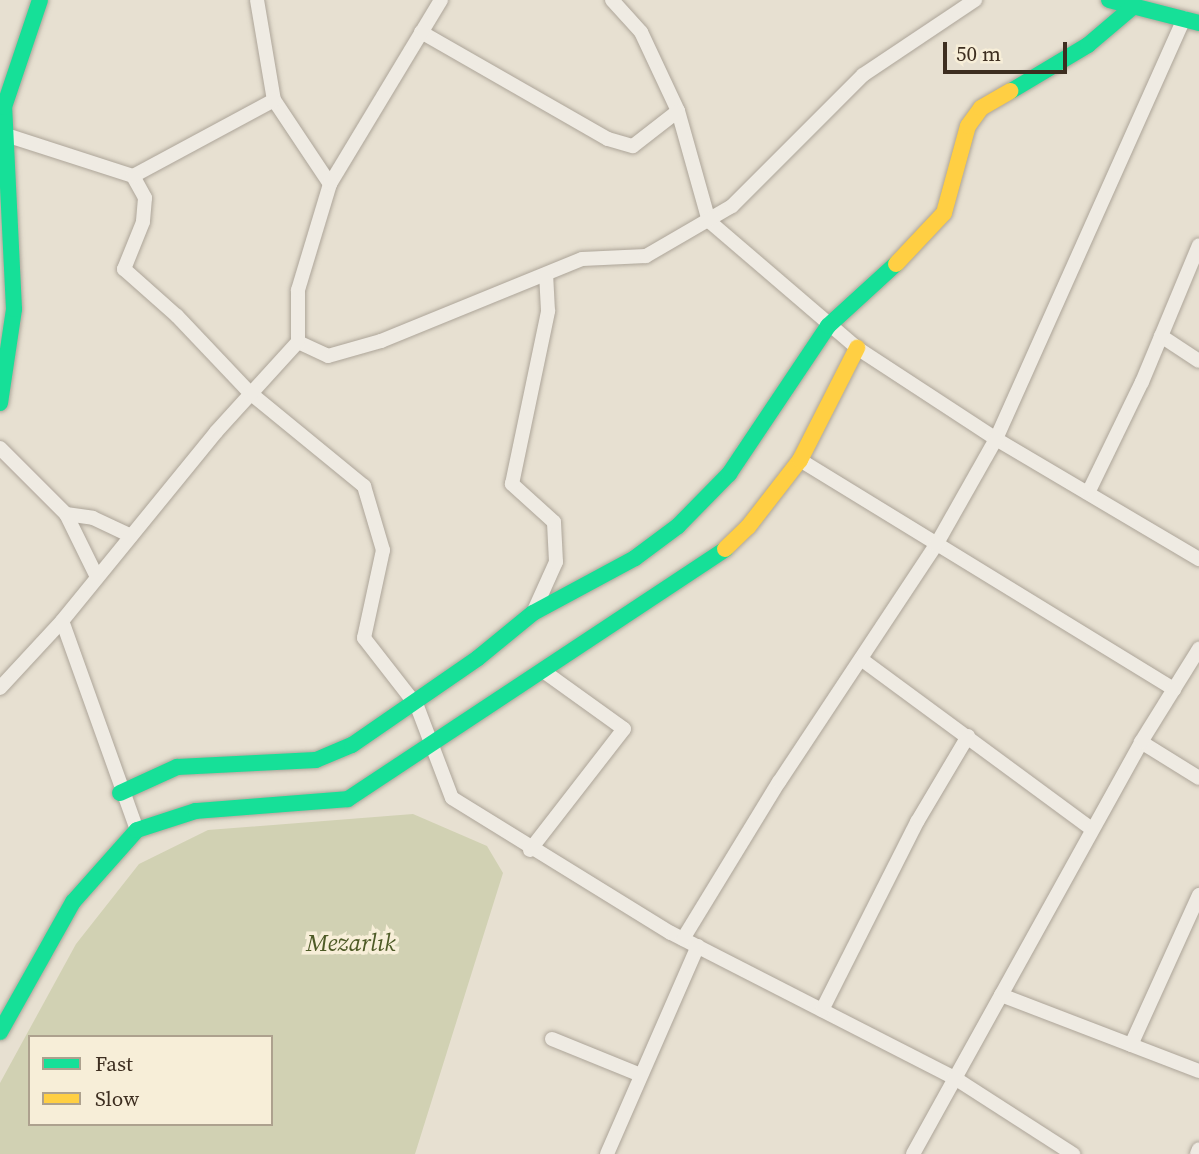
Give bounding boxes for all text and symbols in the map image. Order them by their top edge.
scale bar [947,28,1071,72]
text: 50 m [956,39,1001,68]
park label: Mezarlık [306,929,396,957]
legend [28,1035,273,1126]
text: Fast [95,1049,133,1078]
text: Slow [95,1084,139,1113]

